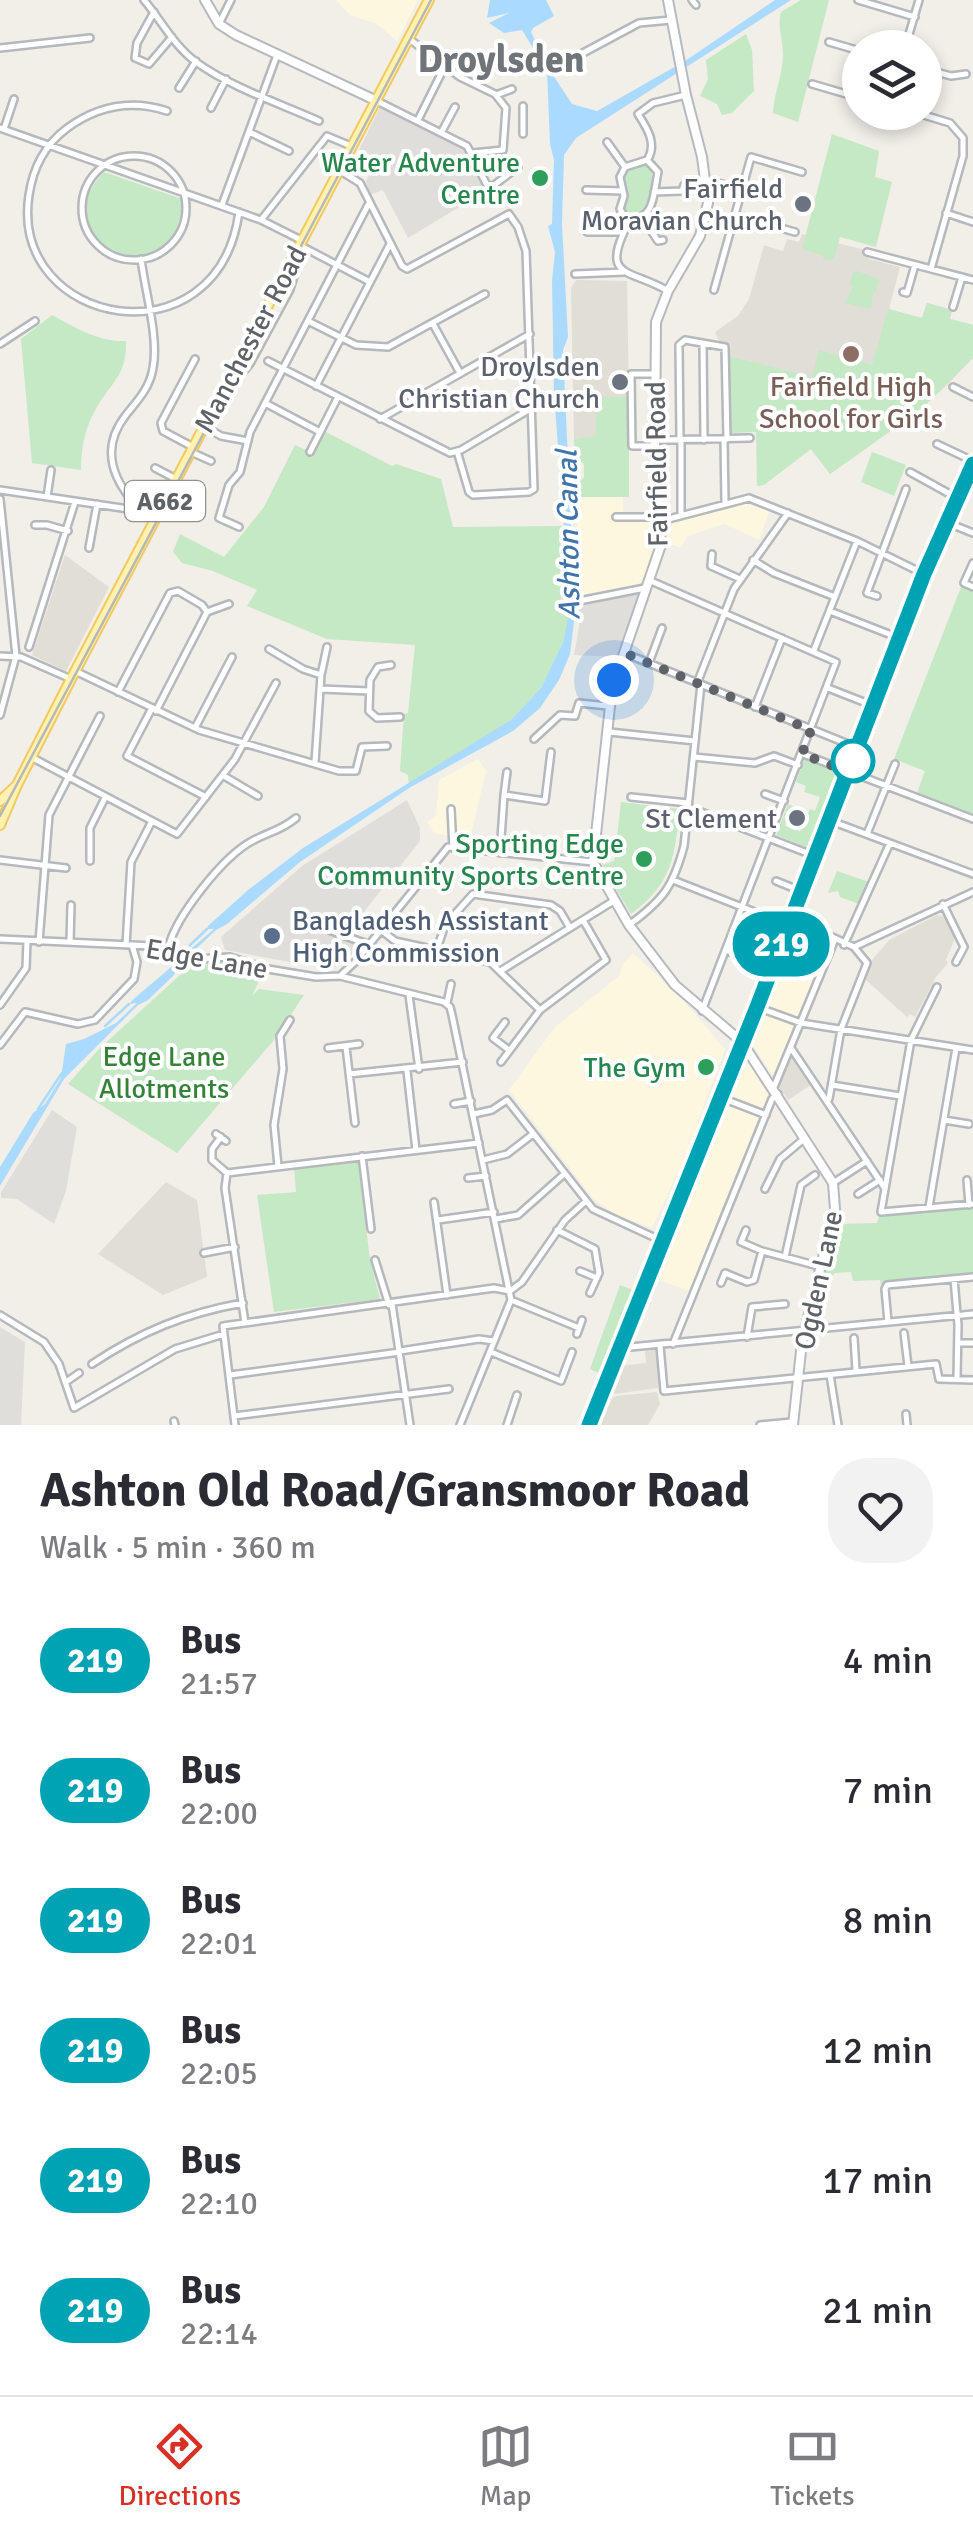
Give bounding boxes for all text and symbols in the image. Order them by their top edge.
map controls [842,30,942,130]
button: layers [842,30,942,130]
district label: Droylsden [417,36,585,83]
place label: Water Adventure Centre [321,146,520,212]
marker: Water Adventure Centre [529,167,551,189]
place label: Fairfield Moravian Church [581,172,783,238]
marker: Fairfield Moravian Church [792,193,814,215]
street label: Manchester Road [187,240,314,439]
marker: Fairfield High School for Girls [840,343,862,365]
place label: Droylsden Christian Church [398,350,600,416]
place label: Fairfield High School for Girls [759,370,943,436]
marker: Droylsden Christian Church [609,371,631,393]
street label: Fairfield Road [639,381,675,547]
water label: Ashton Canal [548,447,588,620]
road number: A662 [125,481,205,521]
your location [589,655,639,705]
unlabelled marker [832,740,874,782]
place label: St Clement [645,802,777,836]
marker: St Clement [786,807,808,829]
place label: Sporting Edge Community Sports Centre [317,827,624,893]
marker: Sporting Edge Community Sports Centre [633,848,655,870]
place label: Bangladesh Assistant High Commission [292,904,549,970]
line badge: 219 [724,912,838,976]
text: 219 [753,923,809,966]
marker: Bangladesh Assistant High Commission [261,925,283,947]
street label: Edge Lane [143,932,270,986]
park label: Edge Lane Allotments [99,1040,229,1106]
place label: The Gym [584,1051,686,1085]
marker: The Gym [695,1056,717,1078]
street label: Ogden Lane [788,1208,850,1353]
button: heart [828,1458,933,1563]
text: Ashton Old Road/Gransmoor Road [40,1461,750,1520]
text: Walk · 5 min · 360 m [40,1528,316,1567]
text: Bus [180,1617,241,1664]
text: 4 min [843,1637,933,1684]
text: 219 [67,1639,123,1682]
text: 21:57 [180,1664,258,1703]
text: Bus [180,1747,241,1794]
text: 7 min [843,1767,933,1814]
text: 219 [67,1769,123,1812]
text: 22:00 [180,1794,258,1833]
text: Bus [180,1877,241,1924]
text: 8 min [843,1897,933,1944]
text: 219 [67,1899,123,1942]
text: 22:01 [180,1924,258,1963]
text: Bus [180,2007,241,2054]
text: 12 min [822,2027,933,2074]
text: 219 [67,2029,123,2072]
text: 22:05 [180,2054,258,2093]
text: Bus [180,2137,241,2184]
text: 17 min [822,2157,933,2204]
text: 219 [67,2159,123,2202]
text: 22:10 [180,2184,258,2223]
text: Bus [180,2267,241,2314]
text: 21 min [822,2287,933,2334]
text: 219 [67,2289,123,2332]
text: 22:14 [180,2314,258,2353]
tab: Directions [119,2419,241,2513]
tab: Map [478,2419,533,2513]
tab: Tickets [770,2419,854,2513]

